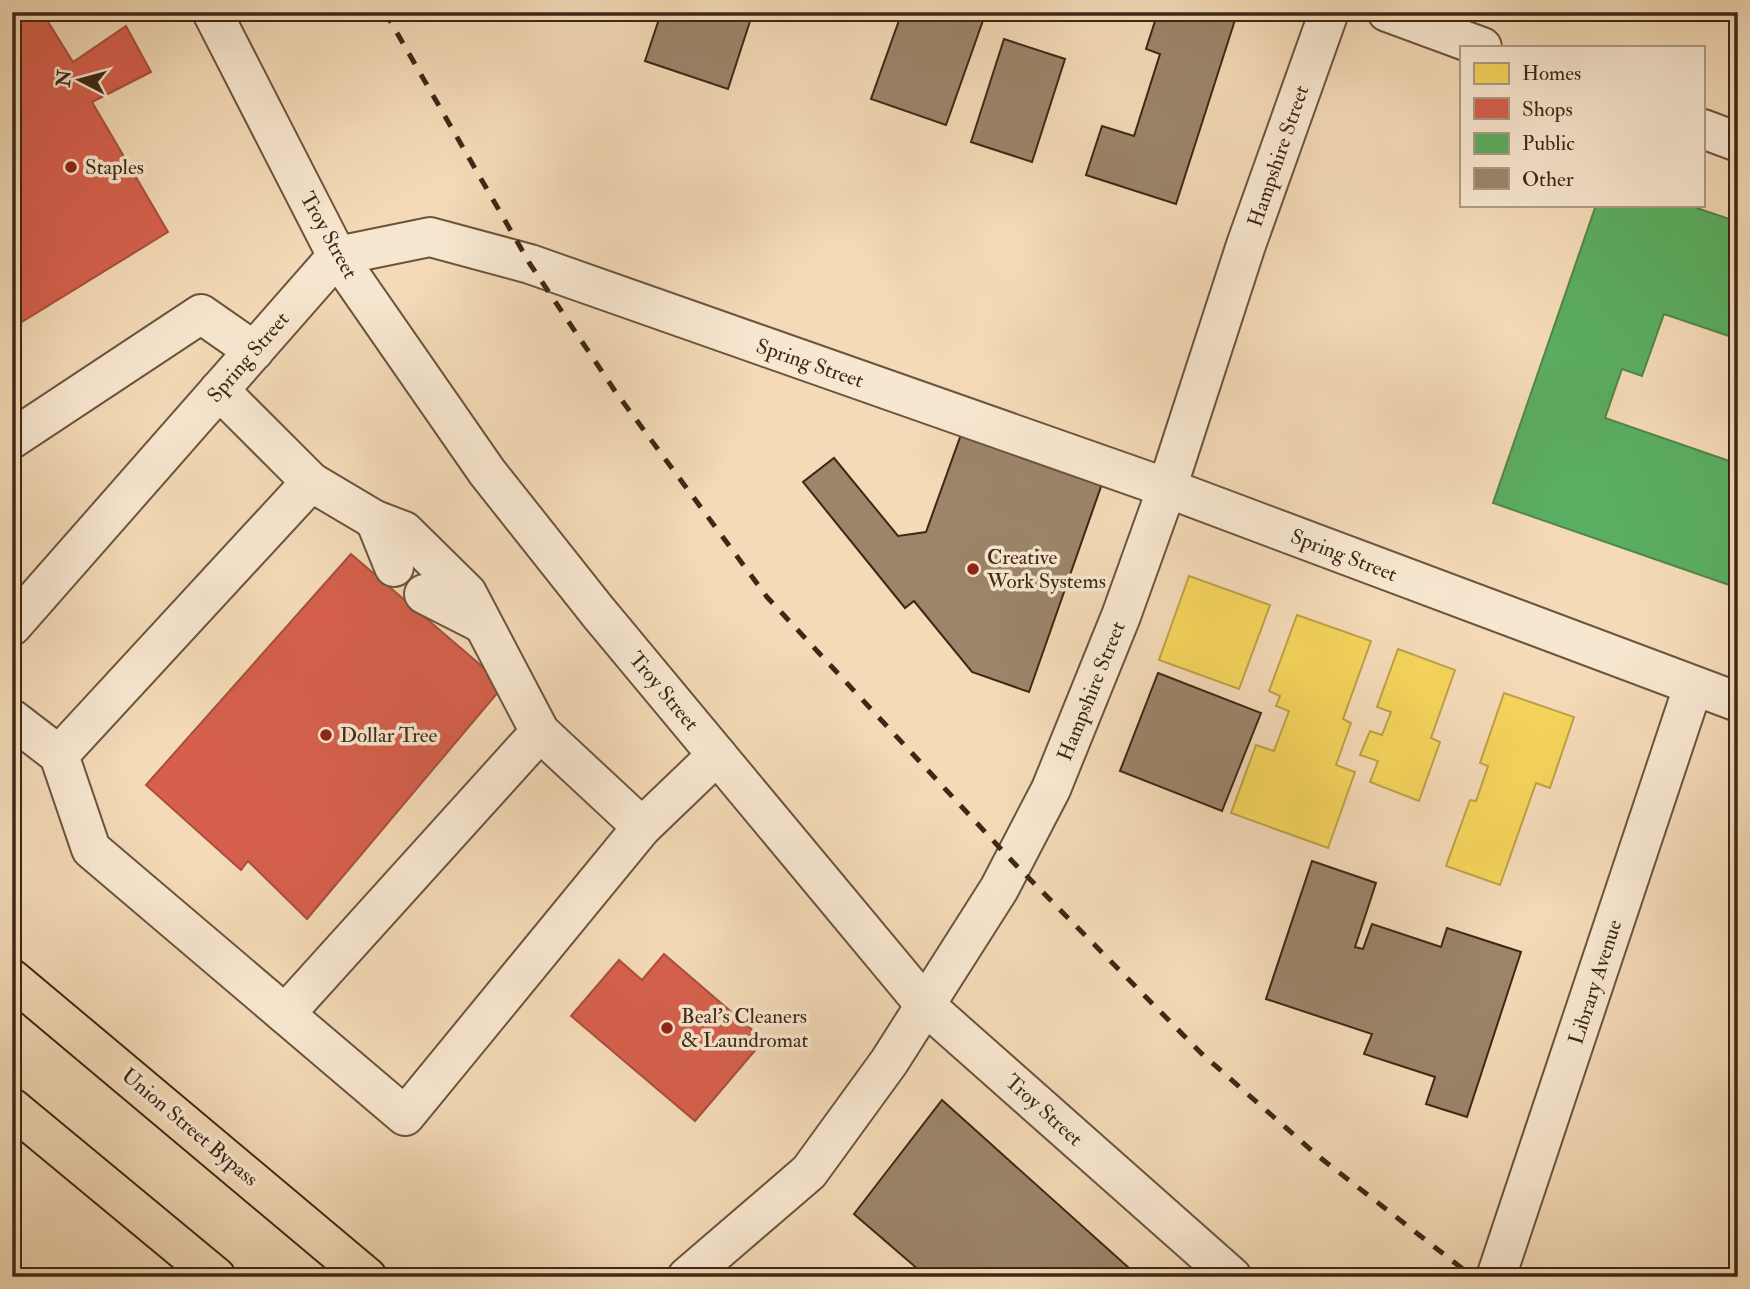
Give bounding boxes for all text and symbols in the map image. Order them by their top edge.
north arrow [46,46,116,116]
legend [1460,46,1704,206]
text: Homes [1522,60,1581,87]
text: N [51,68,77,89]
street label: Hampshire Street [1242,82,1315,231]
text: Shops [1522,96,1573,123]
text: Public [1522,130,1575,157]
place label: Staples [85,154,144,181]
marker: Staples [63,159,79,175]
text: Other [1522,166,1574,193]
street label: Troy Street [294,187,364,284]
street label: Spring Street [202,306,295,408]
street label: Spring Street [753,333,867,395]
street label: Spring Street [1287,523,1401,588]
place label: Creative Work Systems [986,544,1106,595]
marker: Creative Work Systems [965,561,981,577]
street label: Hampshire Street [1051,617,1132,765]
street label: Troy Street [623,646,705,737]
place label: Dollar Tree [340,722,438,749]
marker: Dollar Tree [318,727,334,743]
street label: Library Avenue [1563,916,1628,1048]
place label: Beal's Cleaners & Laundromat [681,1003,809,1054]
marker: Beal's Cleaners & Laundromat [659,1020,675,1036]
street label: Union Street Bypass [116,1062,264,1192]
street label: Troy Street [999,1068,1088,1152]

